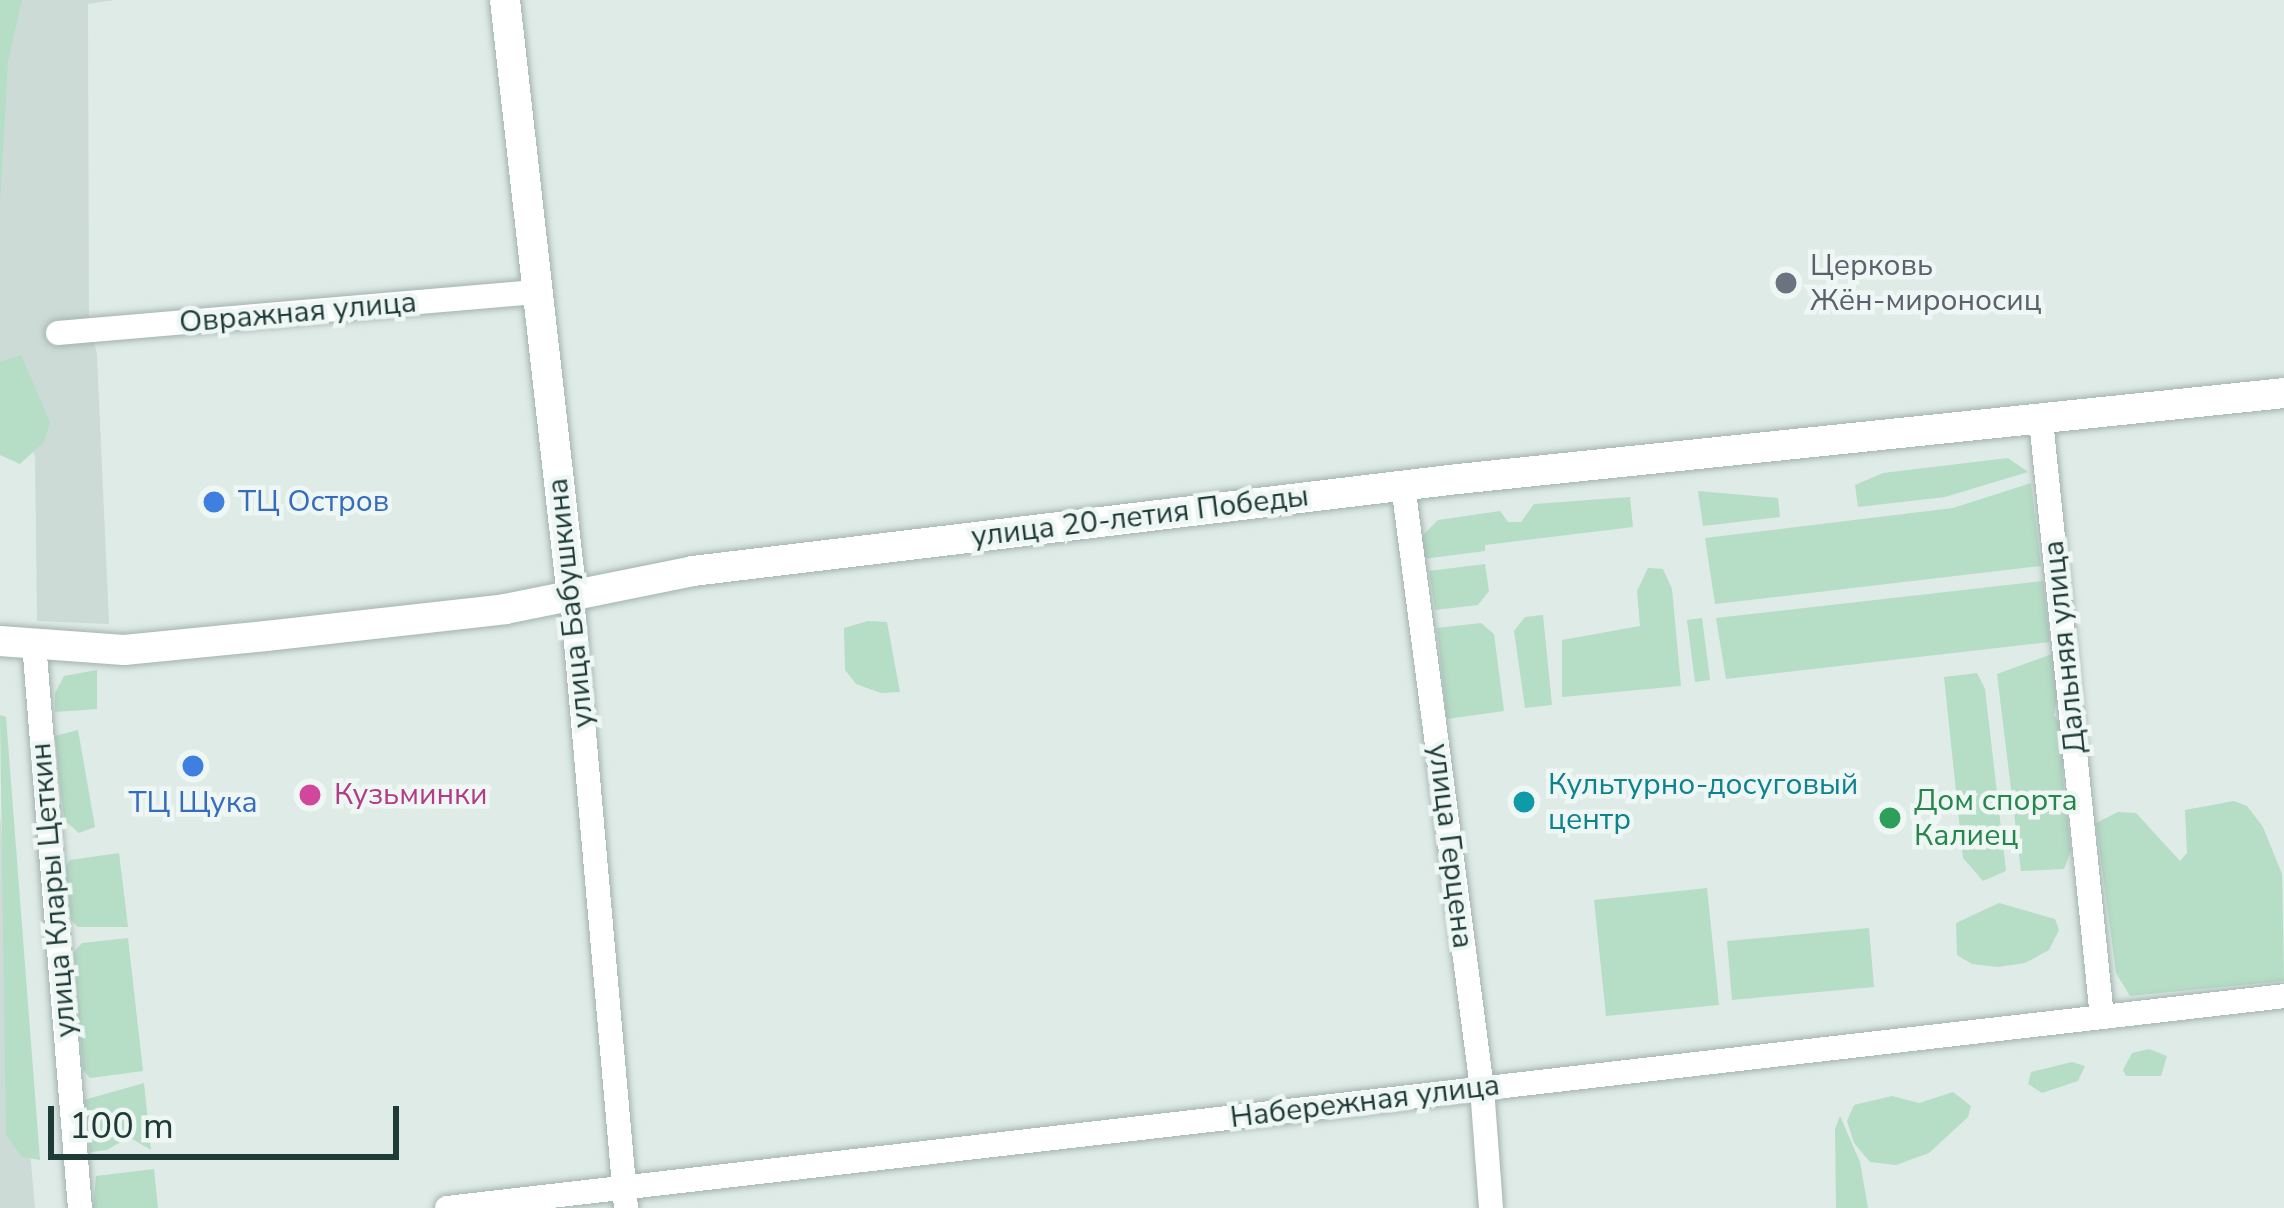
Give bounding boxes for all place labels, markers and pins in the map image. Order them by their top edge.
place label: Церковь Жён-мироносиц [1810,248,2042,318]
marker: Церковь Жён-мироносиц [1773,270,1799,296]
place label: ТЦ Остров [238,484,389,520]
marker: ТЦ Остров [201,489,227,515]
marker: ТЦ Щука [180,753,206,779]
place label: Культурно-досуговый центр [1548,767,1858,838]
place label: Кузьминки [334,777,487,813]
marker: Кузьминки [297,782,323,808]
place label: Дом спорта Калиец [1914,783,2078,854]
place label: ТЦ Щука [128,785,258,821]
marker: Культурно-досуговый центр [1511,789,1537,815]
marker: Дом спорта Калиец [1877,805,1903,831]

